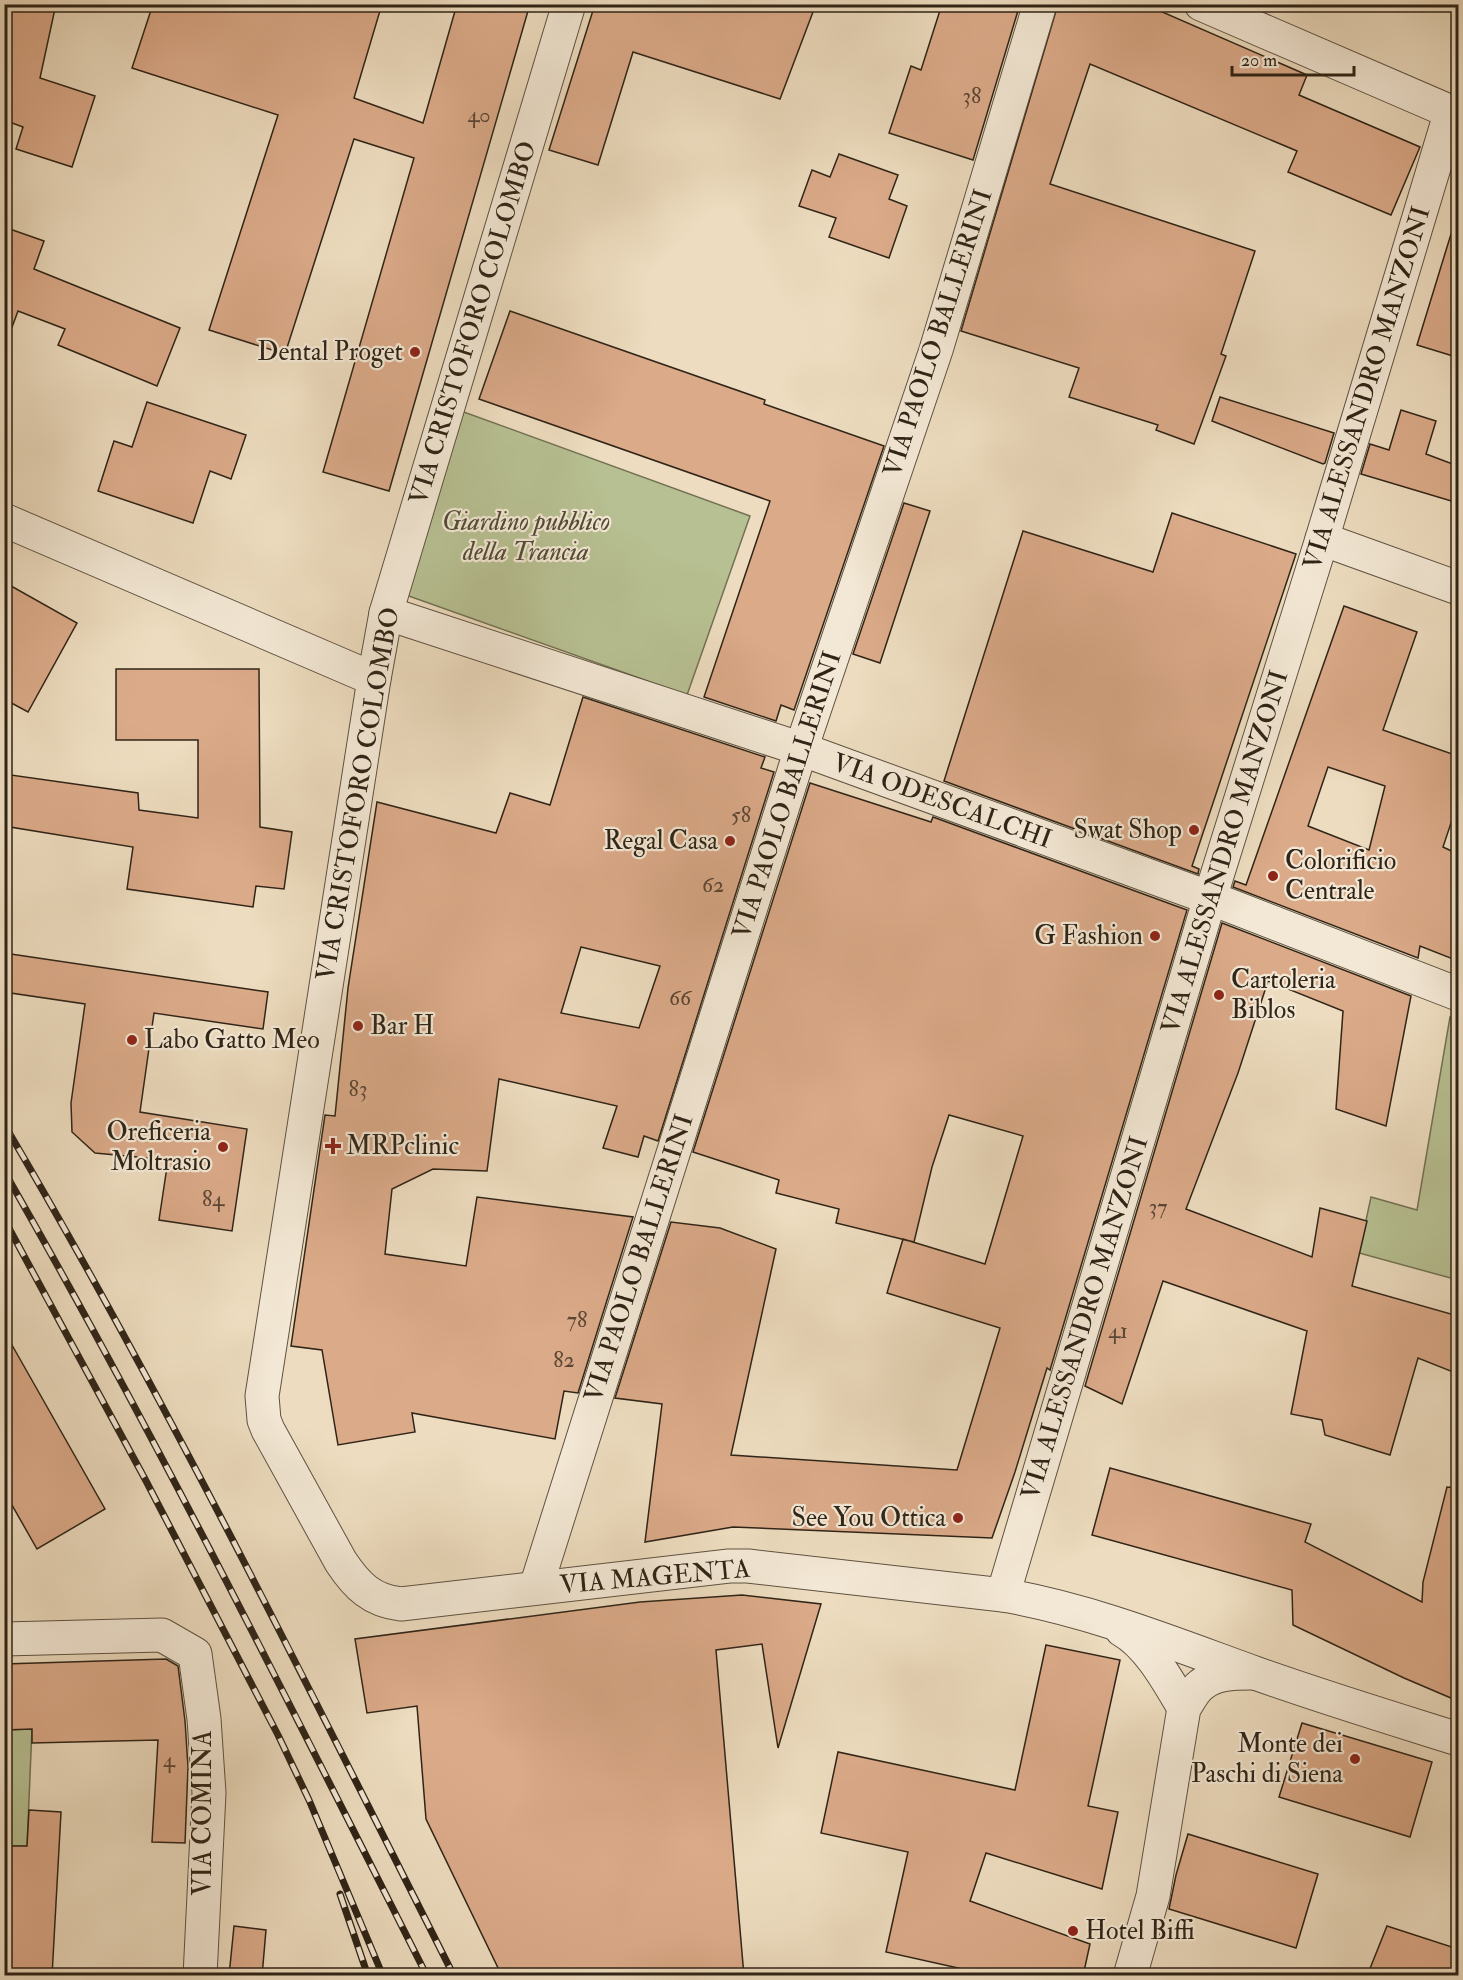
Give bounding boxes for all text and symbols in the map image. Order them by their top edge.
scale bar [1232,39,1354,77]
text: 20 m [1241,49,1277,72]
house number: 38 [963,82,981,110]
house number: 40 [467,101,491,129]
street label: VIA CRISTOFORO COLOMBO [402,137,544,509]
street label: VIA PAOLO BALLERINI [876,185,1000,481]
street label: VIA ALESSANDRO MANZONI [1296,202,1438,574]
place label: Dental Proget [257,336,403,368]
marker: Dental Proget [408,345,422,359]
park label: Giardino pubblico della Trancia [442,506,610,568]
street label: VIA CRISTOFORO COLOMBO [309,605,407,983]
street label: VIA PAOLO BALLERINI [725,647,849,943]
street label: VIA ALESSANDRO MANZONI [1154,666,1296,1038]
street label: VIA ODESCALCHI [828,746,1056,856]
house number: 58 [731,801,751,829]
place label: Swat Shop [1073,814,1182,847]
marker: Swat Shop [1187,823,1201,837]
place label: Regal Casa [604,825,718,857]
marker: Regal Casa [723,834,737,848]
place label: Colorificio Centrale [1285,845,1396,907]
marker: Colorificio Centrale [1266,869,1280,883]
house number: 62 [702,871,724,899]
place label: G Fashion [1034,920,1143,952]
marker: G Fashion [1148,929,1162,943]
place label: Cartoleria Biblos [1231,964,1336,1026]
house number: 66 [669,984,693,1012]
marker: Cartoleria Biblos [1212,988,1226,1002]
place label: Bar H [370,1010,434,1042]
marker: Bar H [351,1019,365,1033]
place label: Labo Gatto Meo [144,1024,320,1056]
marker: Labo Gatto Meo [125,1033,139,1047]
house number: 83 [349,1075,367,1103]
street label: VIA PAOLO BALLERINI [577,1110,701,1406]
place label: Oreficeria Moltrasio [106,1116,211,1178]
place label: MRPclinic [346,1130,459,1162]
street label: VIA ALESSANDRO MANZONI [1014,1132,1156,1504]
marker: MRPclinic [324,1137,342,1155]
marker: Oreficeria Moltrasio [216,1140,230,1154]
house number: 84 [202,1185,225,1213]
house number: 37 [1149,1193,1167,1221]
house number: 78 [567,1306,587,1334]
house number: 41 [1108,1317,1128,1345]
house number: 82 [553,1346,575,1374]
place label: See You Ottica [792,1502,946,1534]
marker: See You Ottica [951,1511,965,1525]
street label: VIA MAGENTA [558,1553,752,1601]
place label: Monte dei Paschi di Siena [1191,1728,1343,1790]
street label: VIA COMINA [187,1730,219,1896]
house number: 4 [163,1746,176,1774]
marker: Monte dei Paschi di Siena [1348,1752,1362,1766]
place label: Hotel Biffi [1085,1915,1195,1947]
marker: Hotel Biffi [1066,1924,1080,1938]

